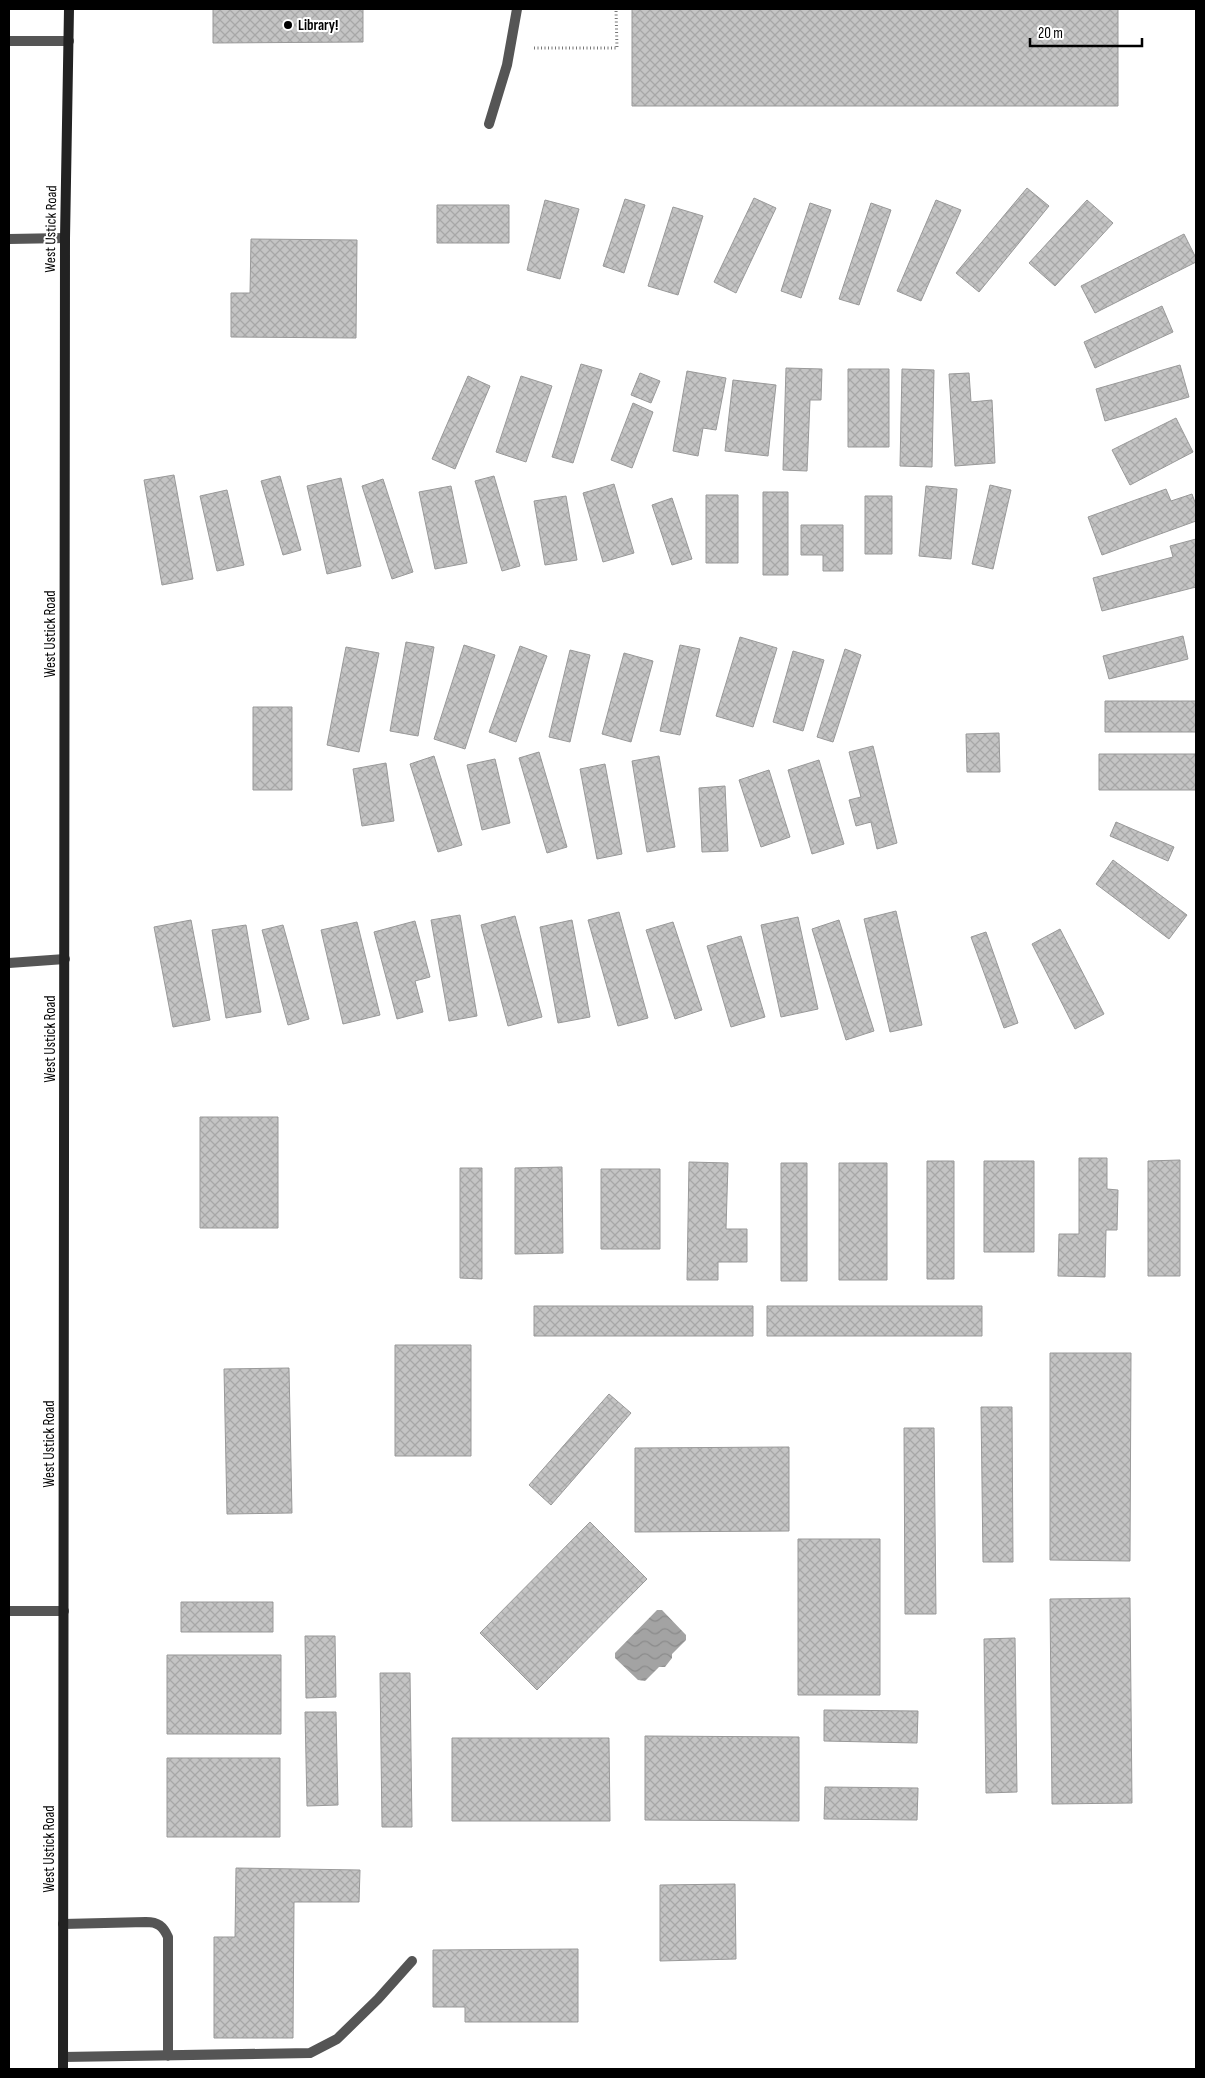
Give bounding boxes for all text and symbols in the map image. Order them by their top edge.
scale bar [1030,15,1142,47]
place label: Library! [298,16,338,35]
marker: Library! [282,19,294,31]
text: 20 m [1038,24,1063,43]
street label: West Ustick Road [41,185,61,273]
street label: West Ustick Road [41,590,60,678]
street label: West Ustick Road [41,995,60,1083]
street label: West Ustick Road [40,1400,59,1488]
street label: West Ustick Road [40,1805,59,1893]

